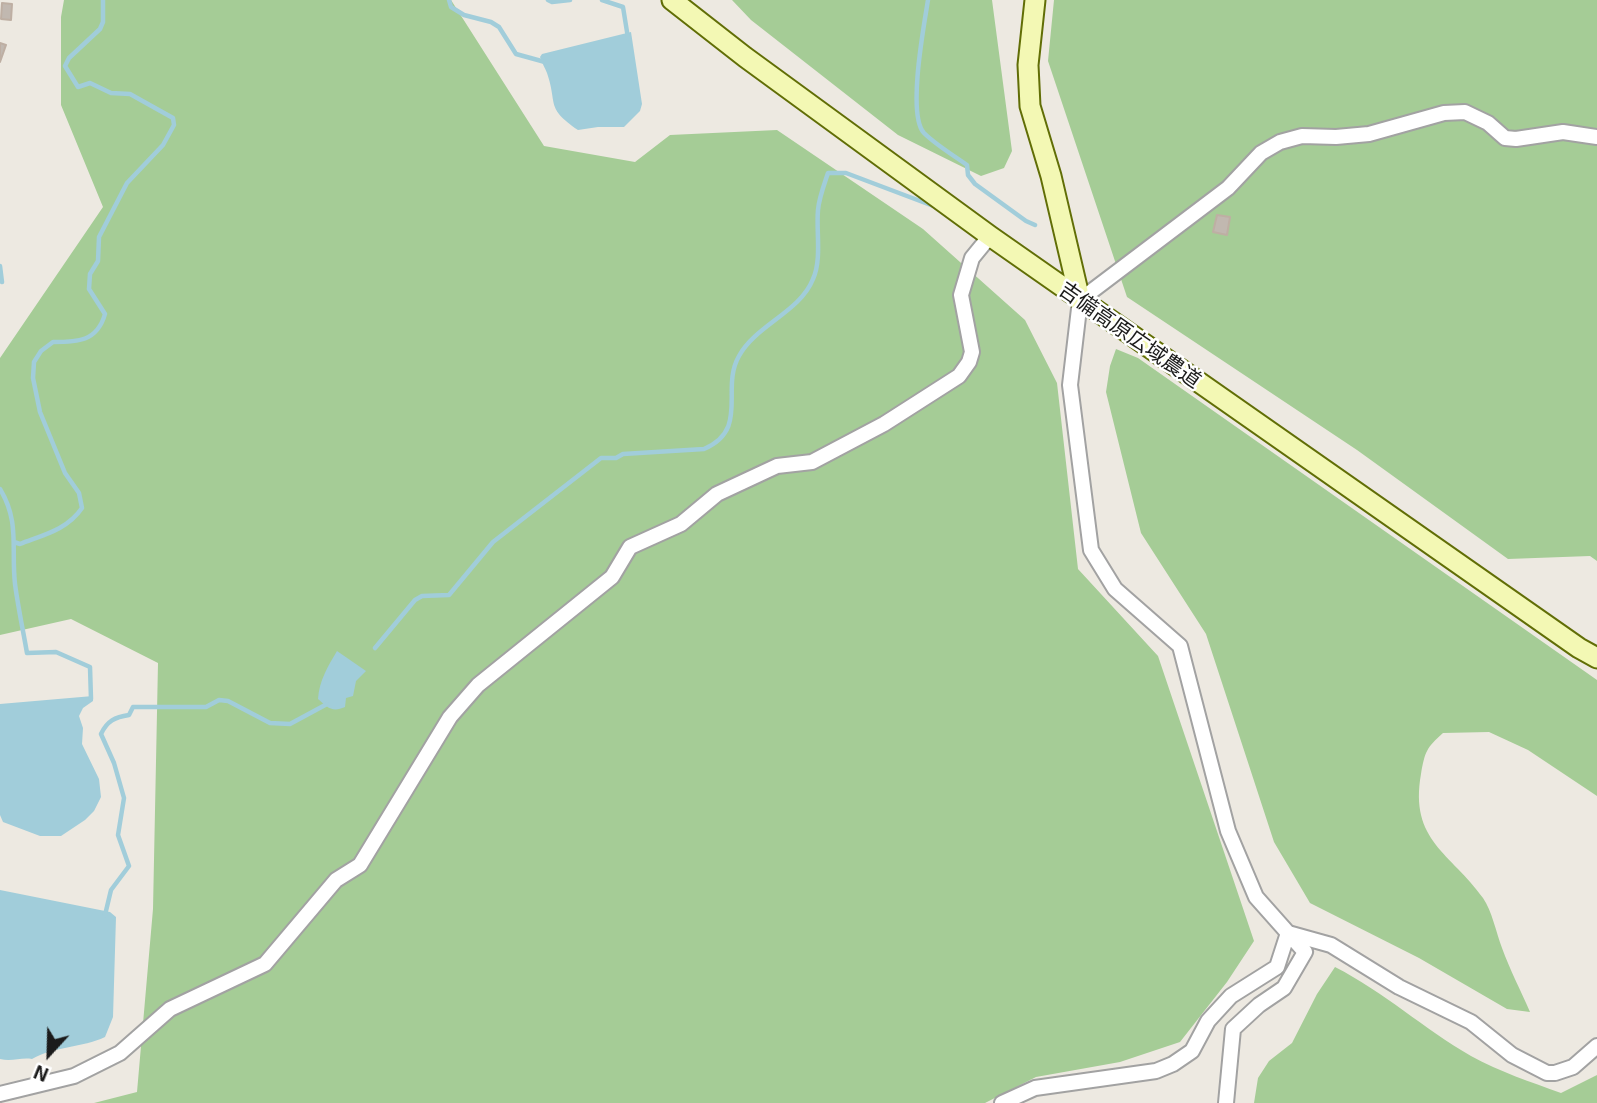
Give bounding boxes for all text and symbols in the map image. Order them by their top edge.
street label: 吉備高原広域農道 [1054,276,1206,394]
north arrow [14,1019,84,1089]
text: N [30,1061,52,1087]

